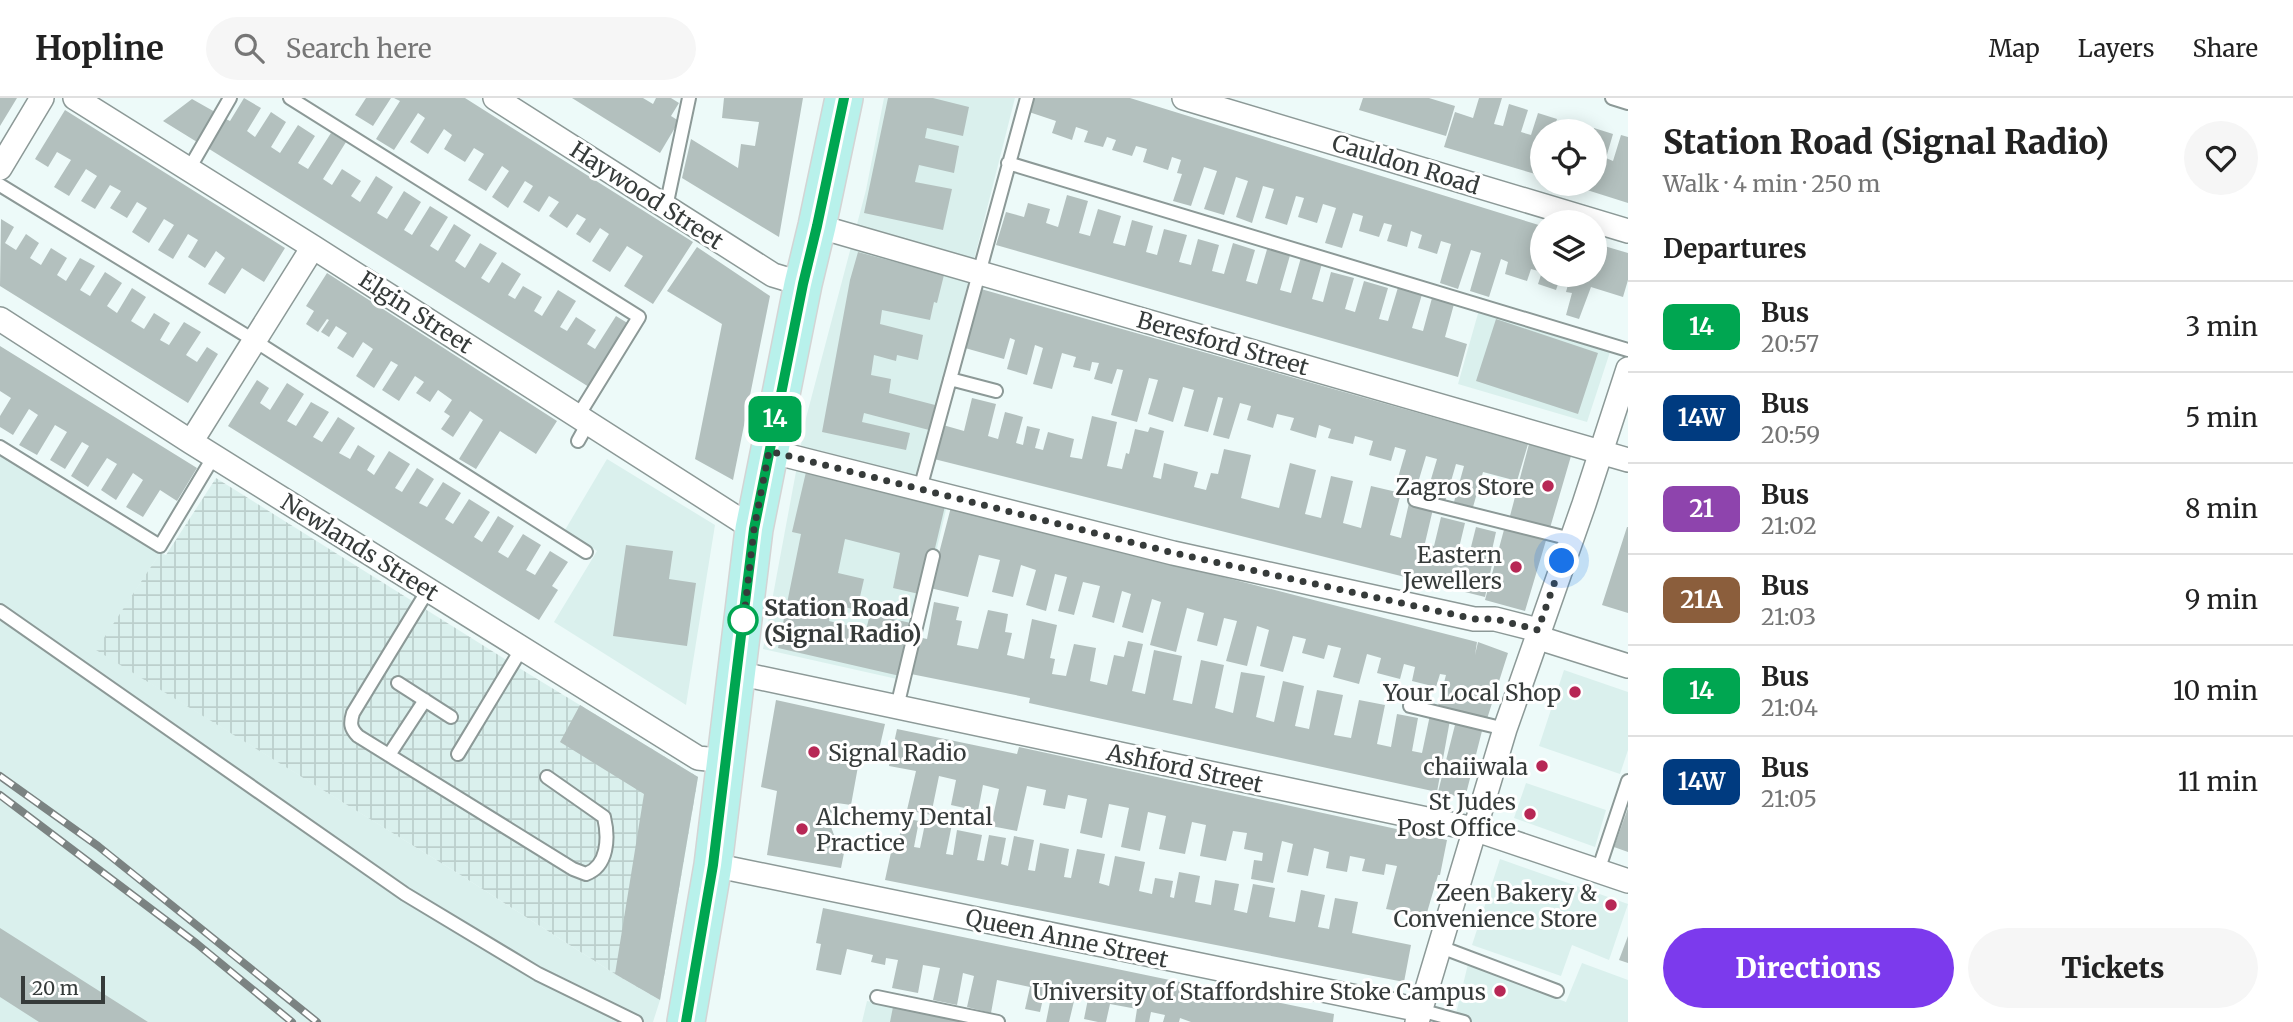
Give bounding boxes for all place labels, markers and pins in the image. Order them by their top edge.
place label: Zagros Store [1395,472,1534,501]
marker: Zagros Store [1540,478,1556,494]
place label: Eastern Jewellers [1402,540,1502,595]
marker: Eastern Jewellers [1508,559,1524,575]
place label: Station Road (Signal Radio) [764,593,921,648]
marker: Station Road (Signal Radio) [728,605,758,635]
place label: Your Local Shop [1382,678,1561,707]
marker: Your Local Shop [1567,684,1583,700]
place label: Signal Radio [828,738,966,767]
marker: Signal Radio [806,744,822,760]
place label: chaiiwala [1423,752,1528,781]
marker: chaiiwala [1534,758,1550,774]
place label: St Judes Post Office [1397,787,1516,842]
place label: Alchemy Dental Practice [815,802,993,857]
marker: St Judes Post Office [1522,806,1538,822]
marker: Alchemy Dental Practice [794,821,810,837]
place label: Zeen Bakery & Convenience Store [1393,878,1598,933]
marker: Zeen Bakery & Convenience Store [1603,897,1619,913]
place label: University of Staffordshire Stoke Campus [1032,977,1486,1006]
marker: University of Staffordshire Stoke Campus [1492,983,1508,999]

